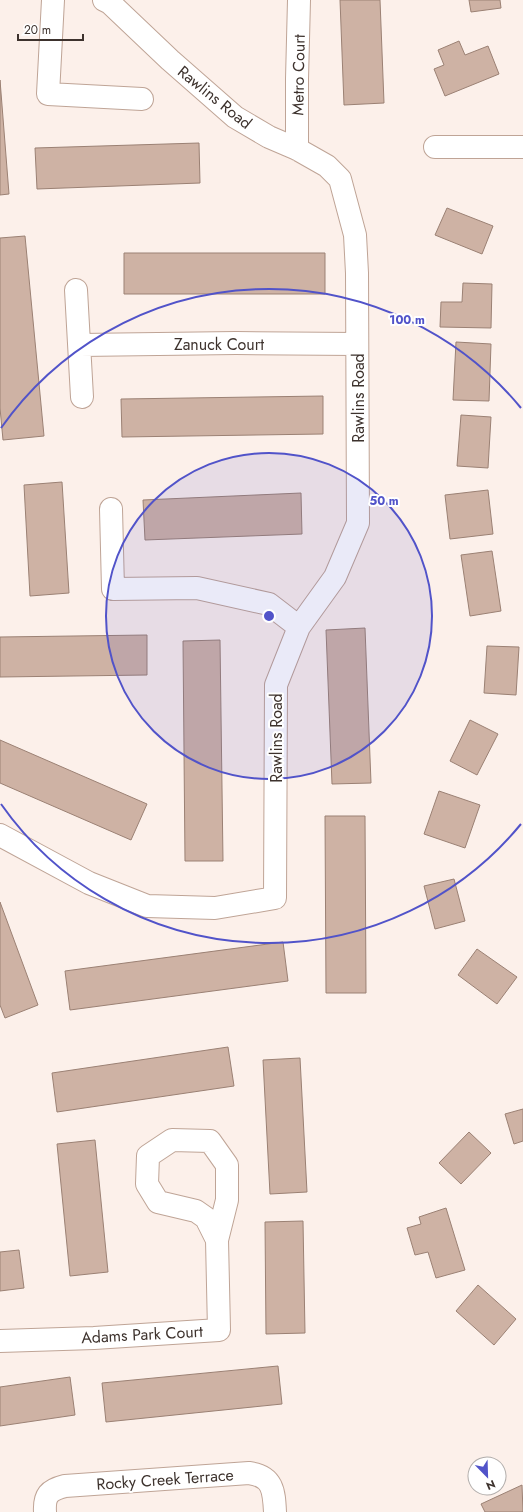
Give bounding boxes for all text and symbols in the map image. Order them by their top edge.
scale bar [18,16,83,42]
text: 20 m [24,21,51,39]
street label: Metro Court [286,34,311,116]
street label: Rawlins Road [173,60,257,134]
text: 100 m [389,311,425,329]
street label: Zanuck Court [174,333,264,356]
street label: Rawlins Road [347,353,370,443]
text: 50 m [369,492,399,510]
centre of rings [262,609,276,623]
street label: Rawlins Road [265,693,288,783]
street label: Adams Park Court [81,1320,204,1349]
north arrow [467,1456,507,1496]
street label: Rocky Creek Terrace [96,1463,234,1496]
text: N [484,1476,498,1494]

